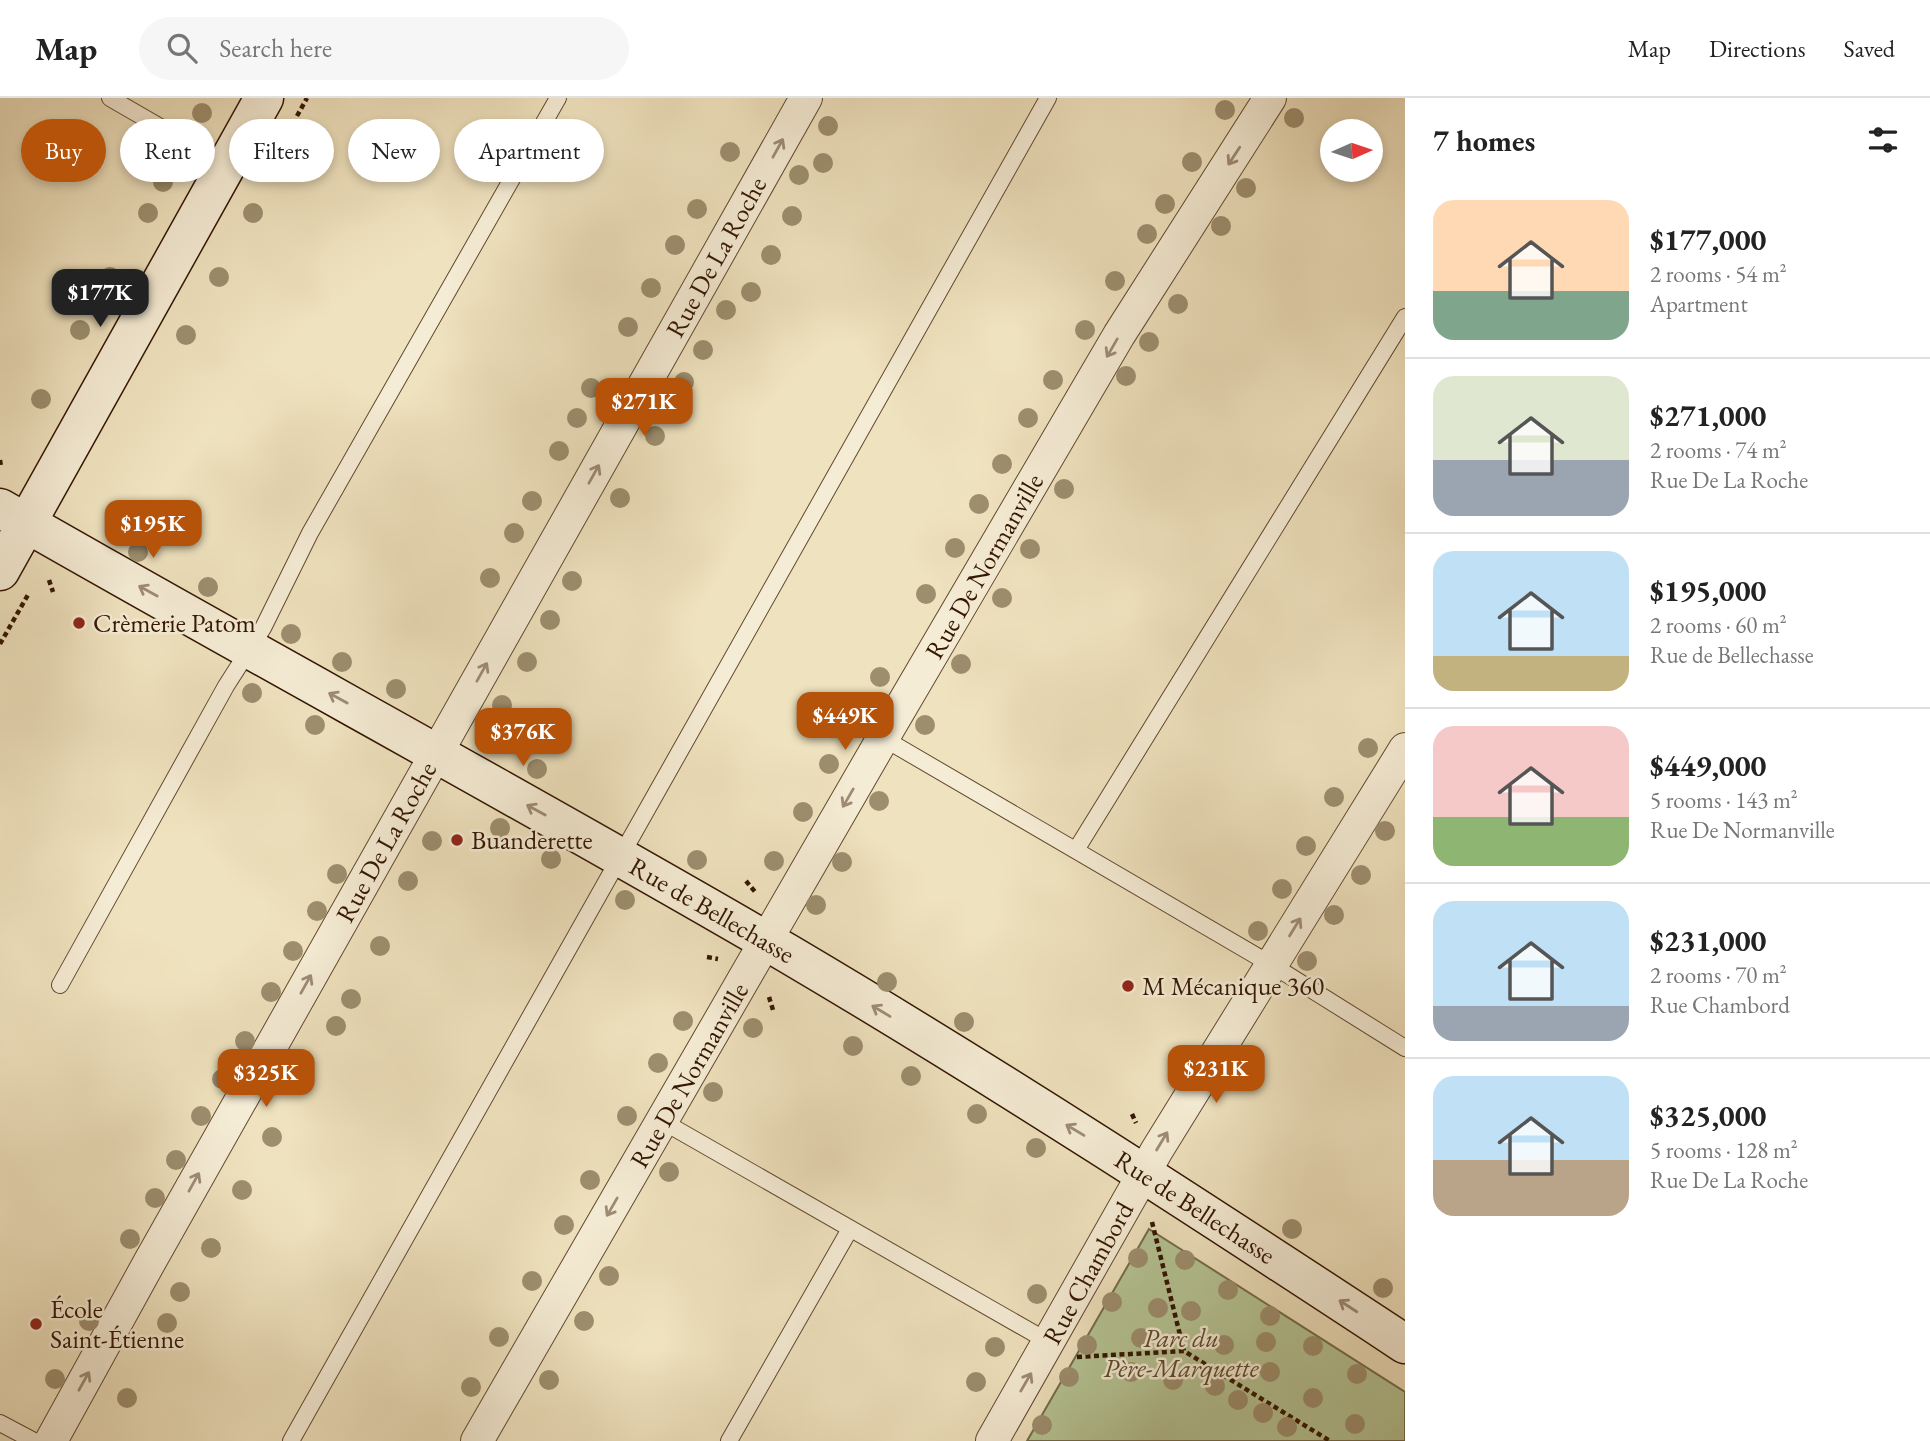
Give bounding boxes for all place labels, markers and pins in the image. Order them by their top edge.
pin: $177K [51,270,149,329]
pin: $271K [595,378,693,438]
pin: $195K [104,500,202,560]
place label: Crèmerie Patom [93,606,256,640]
marker: Crèmerie Patom [71,615,87,631]
pin: $449K [796,692,894,752]
pin: $376K [474,708,572,768]
place label: Buanderette [471,823,593,857]
marker: Buanderette [449,832,465,848]
place label: M Mécanique 360 [1142,969,1324,1003]
marker: M Mécanique 360 [1120,978,1136,994]
pin: $231K [1167,1046,1265,1105]
pin: $325K [217,1049,315,1109]
place label: École Saint-Étienne [50,1292,184,1356]
marker: École Saint-Étienne [28,1316,44,1332]

